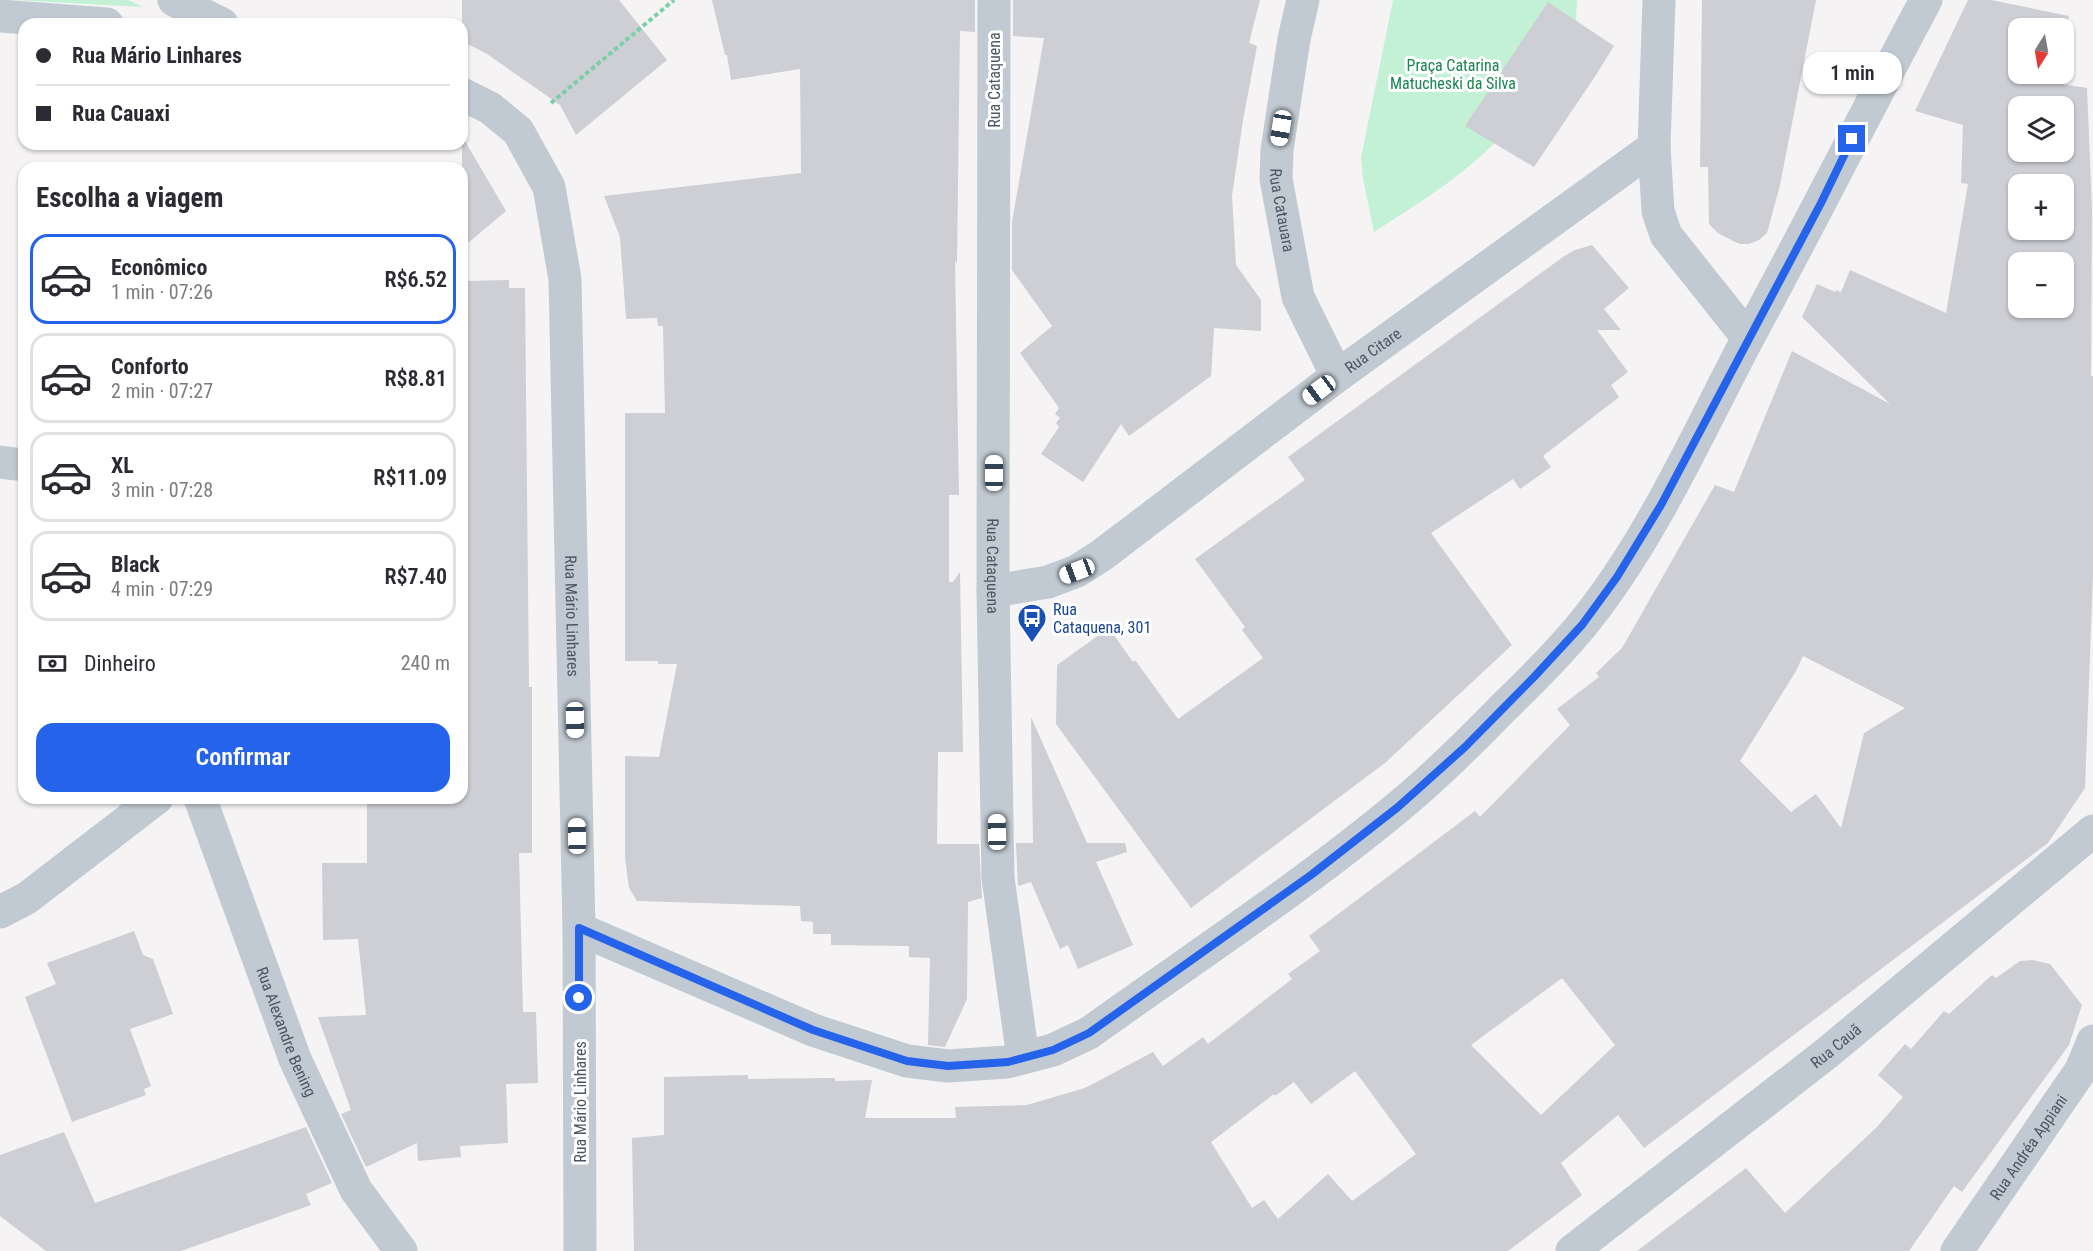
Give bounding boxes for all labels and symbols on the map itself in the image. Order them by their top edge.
north arrow [2008,18,2074,84]
street label: Rua Cataquena [985,32,1004,128]
callout: 1 min [1802,52,1902,94]
park label: Praça Catarina Matucheski da Silva [1390,56,1516,93]
car [1269,109,1293,147]
route end [1838,125,1865,152]
street label: Rua Catauara [1266,168,1299,253]
street label: Rua Citare [1341,323,1405,377]
car [1299,372,1339,408]
car [985,455,1003,491]
street label: Rua Cataquena [983,518,1003,614]
street label: Rua Mário Linhares [561,555,583,677]
car [1057,556,1097,586]
place label: Rua Cataquena, 301 [1053,600,1151,637]
bus stop icon: Rua Cataquena, 301 [1016,602,1048,644]
car [566,702,584,738]
car [988,814,1006,850]
car [568,818,586,854]
street label: Rua Alexandre Bening [253,964,321,1099]
route start [565,984,592,1011]
street label: Rua Cauã [1806,1019,1865,1072]
street label: Rua Mário Linhares [571,1041,590,1163]
street label: Rua Andréa Appiani [1985,1091,2071,1204]

